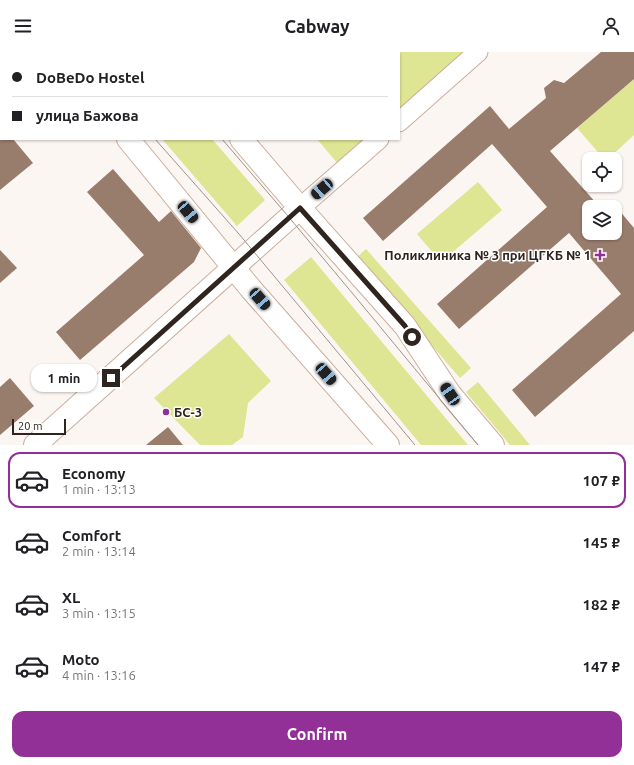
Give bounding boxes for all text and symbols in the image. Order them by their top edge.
icon: menu [12,15,34,37]
icon: person [600,15,622,37]
text: Cabway [284,16,350,36]
text: DoBeDo Hostel [36,69,144,86]
text: улица Бажова [36,107,139,124]
map controls [582,152,622,240]
button: locate [582,152,622,192]
car [309,177,335,201]
car [176,199,200,225]
button: layers [582,200,622,240]
place label: Поликлиника № 3 при ЦГКБ № 1 [384,248,591,262]
marker: Поликлиника № 3 при ЦГКБ № 1 [594,249,606,261]
car [248,286,272,312]
route start [403,328,421,346]
car [314,361,338,387]
callout: 1 min [31,364,97,392]
route end [102,369,120,387]
text: 1 min [48,371,80,385]
car [438,381,462,407]
place label: БС-3 [174,405,202,419]
marker: БС-3 [161,407,171,417]
scale bar [12,417,66,436]
text: 20 m [18,420,42,432]
icon: car [14,462,50,498]
text: Economy [62,465,126,482]
text: 107 ₽ [583,472,620,489]
text: 1 min · 13:13 [62,482,136,496]
icon: car [14,524,50,560]
text: Comfort [62,527,121,544]
text: 145 ₽ [583,534,620,551]
text: 2 min · 13:14 [62,544,136,558]
icon: car [14,586,50,622]
text: XL [62,589,80,606]
text: 182 ₽ [583,596,620,613]
text: 3 min · 13:15 [62,606,136,620]
icon: car [14,648,50,684]
text: Moto [62,651,100,668]
text: 147 ₽ [583,658,620,675]
text: 4 min · 13:16 [62,668,136,682]
button: Confirm [12,711,622,757]

